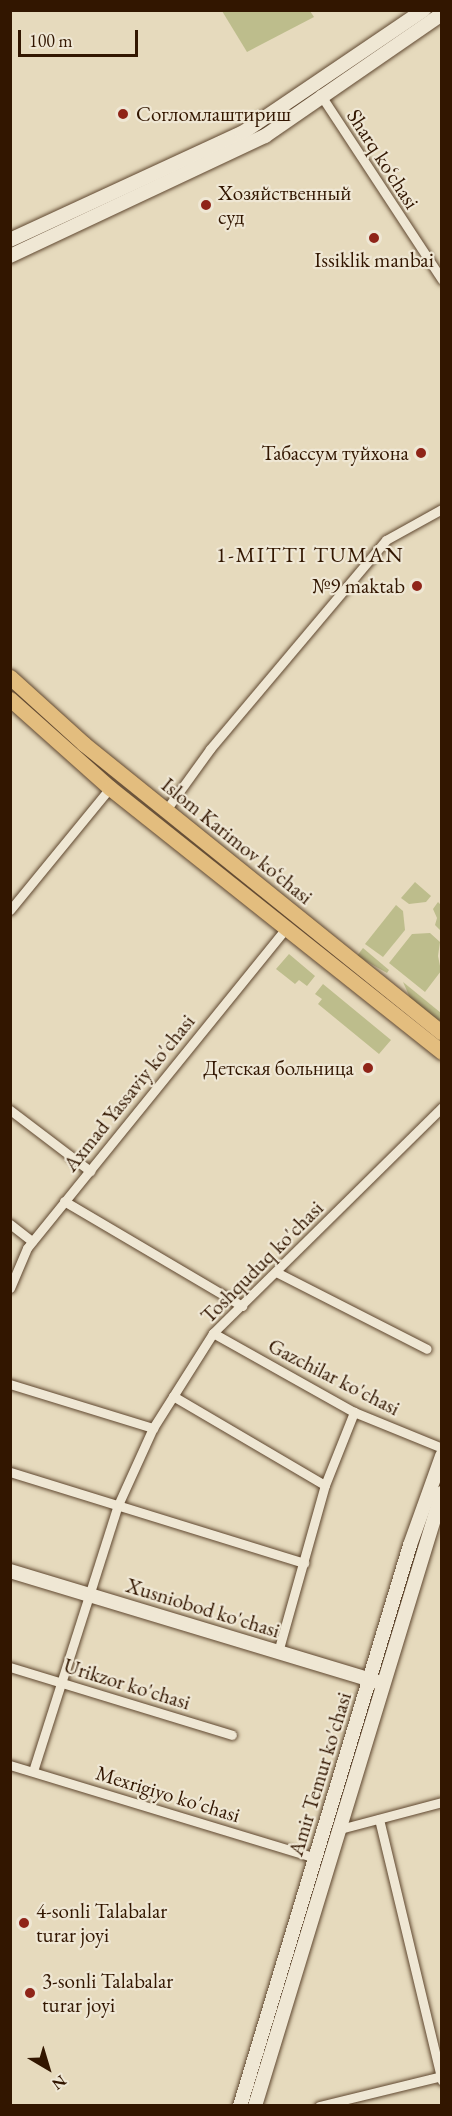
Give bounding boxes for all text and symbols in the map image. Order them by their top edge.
scale bar [21,18,141,56]
text: 100 m [29,29,73,52]
place label: Согломлаштириш [136,101,291,127]
street label: Sharq ko‘chasi [341,104,425,214]
marker: Согломлаштириш [114,105,132,123]
place label: Хозяйственный суд [218,180,351,230]
marker: Хозяйственный суд [199,198,213,212]
marker: Issiklik manbai [367,231,381,245]
place label: Issiklik manbai [314,247,434,273]
place label: Табассум туйхона [261,440,409,466]
marker: Табассум туйхона [414,446,428,460]
district label: 1-MITTI TUMAN [216,542,404,568]
place label: №9 maktab [312,573,405,599]
marker: №9 maktab [410,579,424,593]
street label: Islom Karimov ko‘chasi [156,772,318,910]
street label: Axmad Yassaviy ko'chasi [58,1009,200,1177]
place label: Детская больница [203,1055,354,1081]
marker: Детская больница [359,1059,377,1077]
street label: Toshquduq ko'chasi [196,1196,328,1328]
street label: Gazchilar ko'chasi [264,1333,404,1421]
street label: Xusniobod ko'chasi [123,1573,283,1643]
street label: Urikzor ko'chasi [61,1653,193,1715]
street label: Amir Temur ko'chasi [283,1689,357,1859]
street label: Mexrigiyo ko'chasi [93,1760,243,1828]
place label: 4-sonli Talabalar turar joyi [36,1898,167,1948]
marker: 4-sonli Talabalar turar joyi [17,1916,31,1930]
place label: 3-sonli Talabalar turar joyi [42,1968,173,2018]
marker: 3-sonli Talabalar turar joyi [23,1986,37,2000]
north arrow [18,2038,78,2098]
text: N [48,2070,71,2095]

